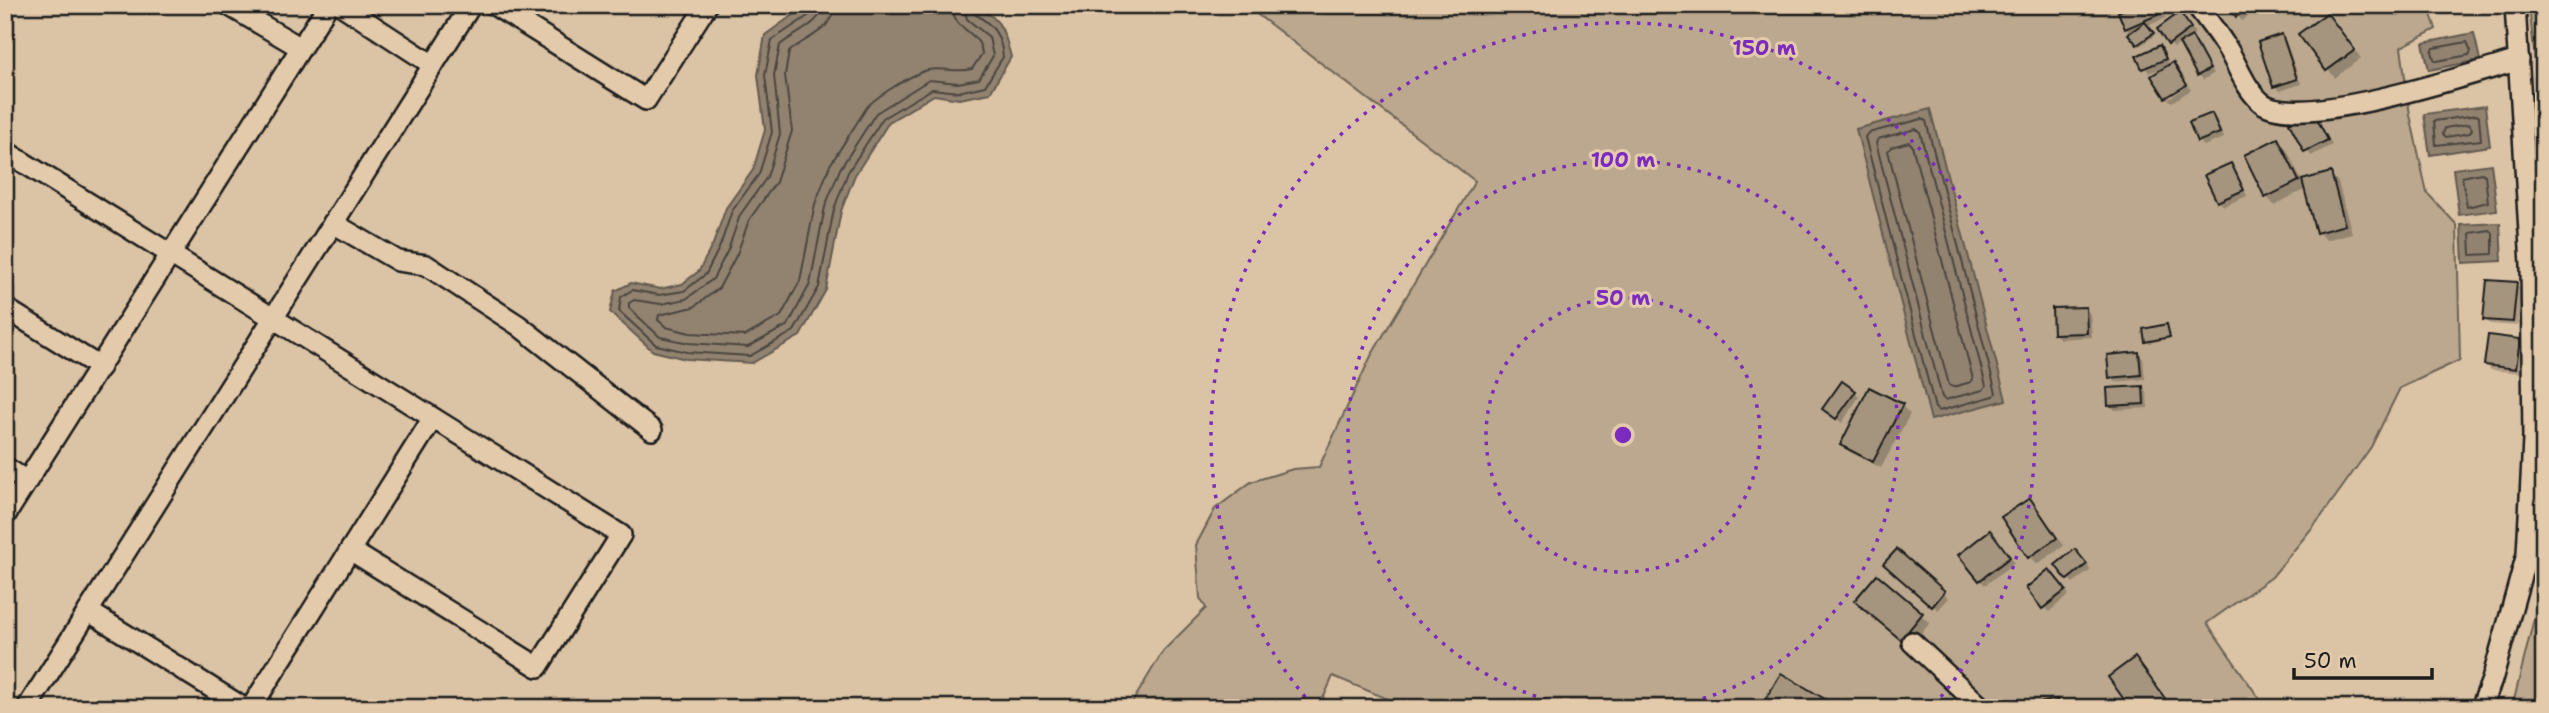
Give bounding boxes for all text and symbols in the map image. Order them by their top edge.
text: 150 m [1732,34,1796,62]
text: 100 m [1591,146,1655,174]
text: 50 m [1596,284,1650,312]
centre of rings [1611,423,1635,447]
scale bar [2294,636,2432,680]
text: 50 m [2304,647,2357,675]

